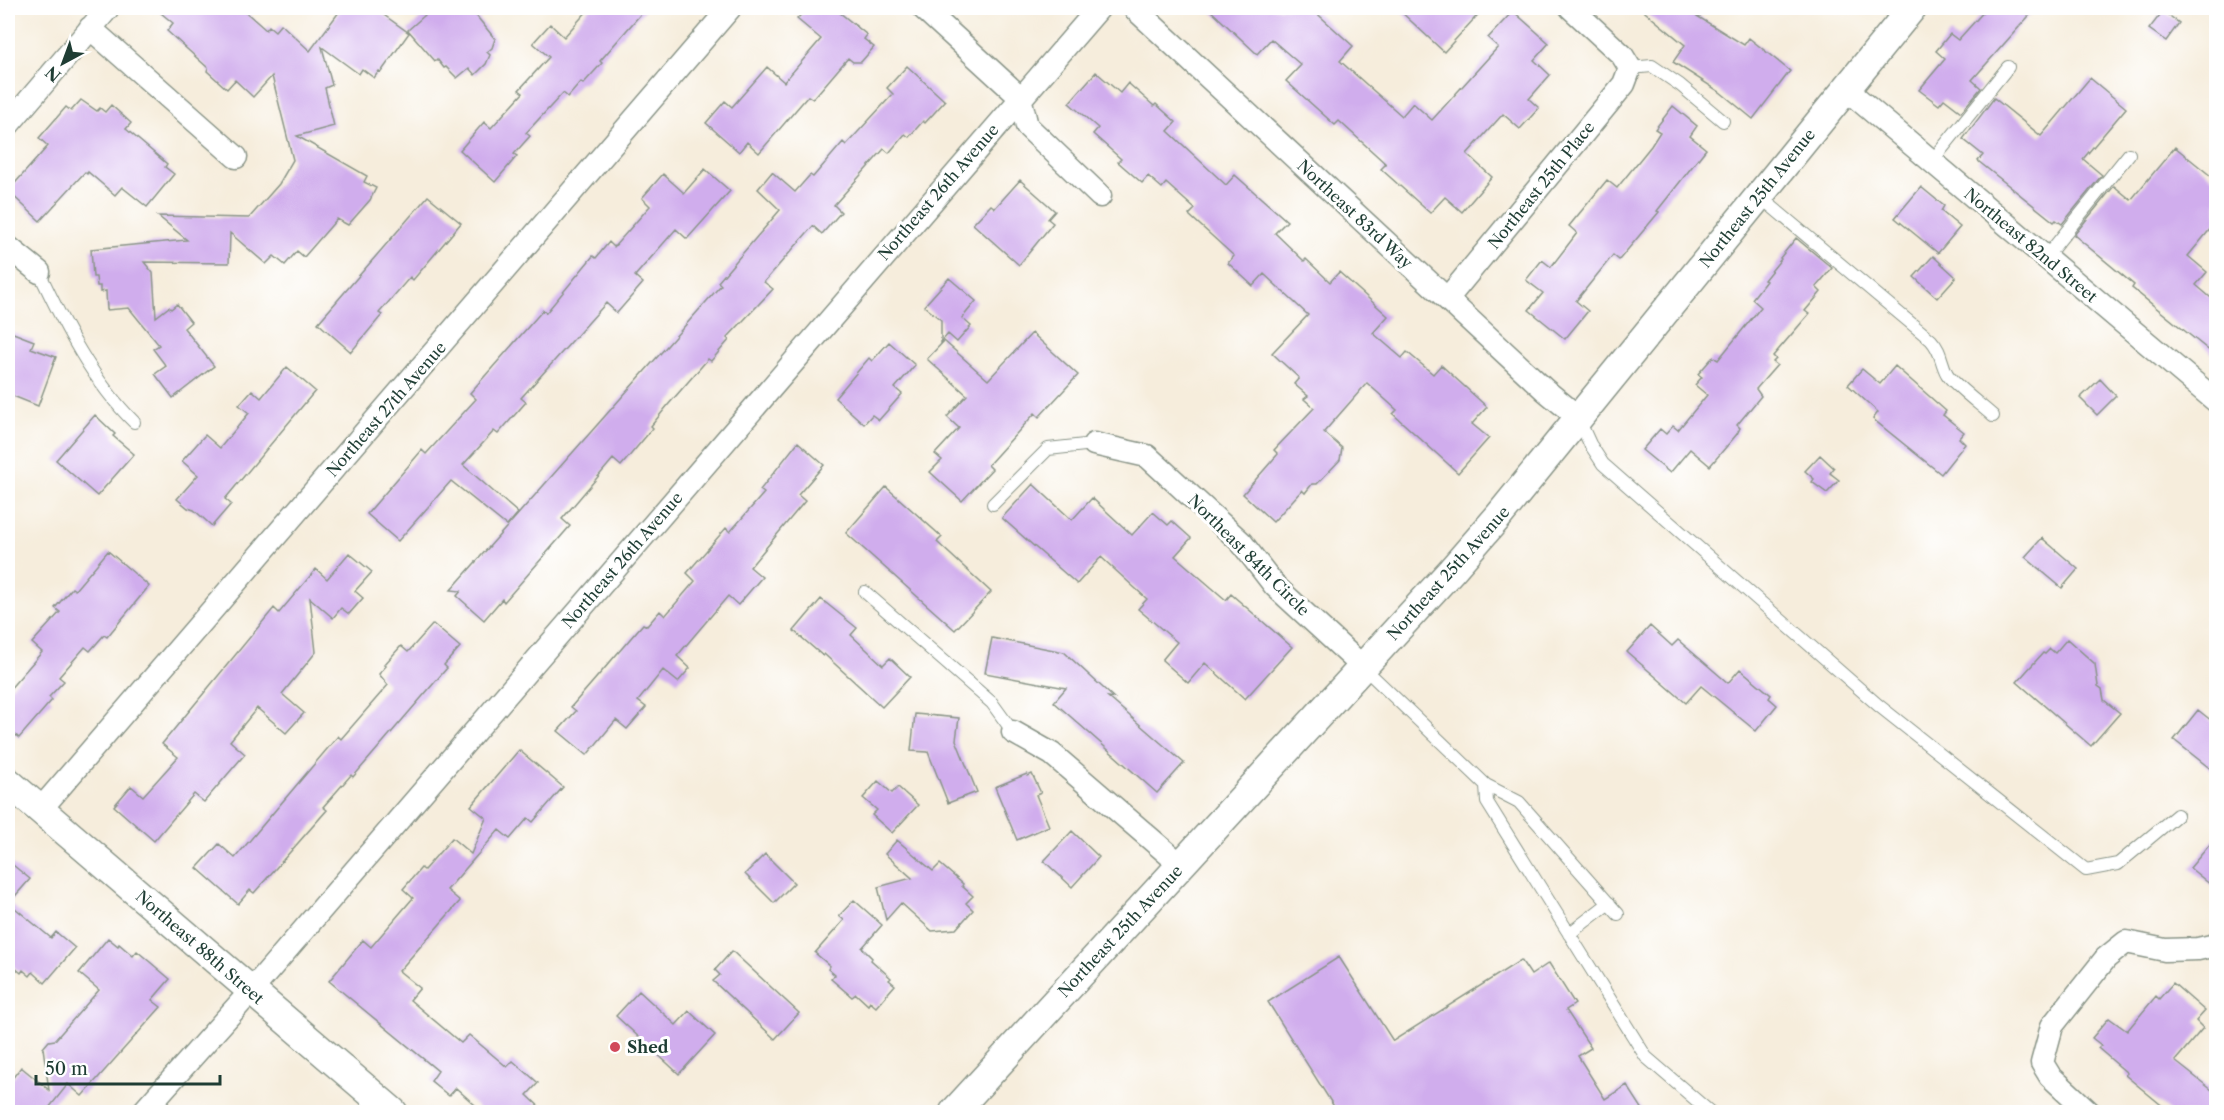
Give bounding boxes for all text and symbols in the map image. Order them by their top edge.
north arrow [33,33,93,93]
text: N [41,62,65,86]
street label: Northeast 25th Place [1483,117,1599,253]
street label: Northeast 26th Avenue [873,120,1003,264]
street label: Northeast 25th Avenue [1695,124,1819,272]
street label: Northeast 83rd Way [1293,155,1418,273]
street label: Northeast 82nd Street [1961,184,2102,307]
street label: Northeast 27th Avenue [322,337,450,481]
street label: Northeast 26th Avenue [557,488,687,632]
street label: Northeast 84th Circle [1184,490,1314,620]
street label: Northeast 25th Avenue [1383,502,1513,644]
street label: Northeast 25th Avenue [1054,861,1186,1001]
street label: Northeast 88th Street [132,886,268,1008]
place label: Shed [627,1037,669,1057]
marker: Shed [608,1040,622,1054]
scale bar [36,1048,220,1086]
text: 50 m [45,1058,88,1080]

